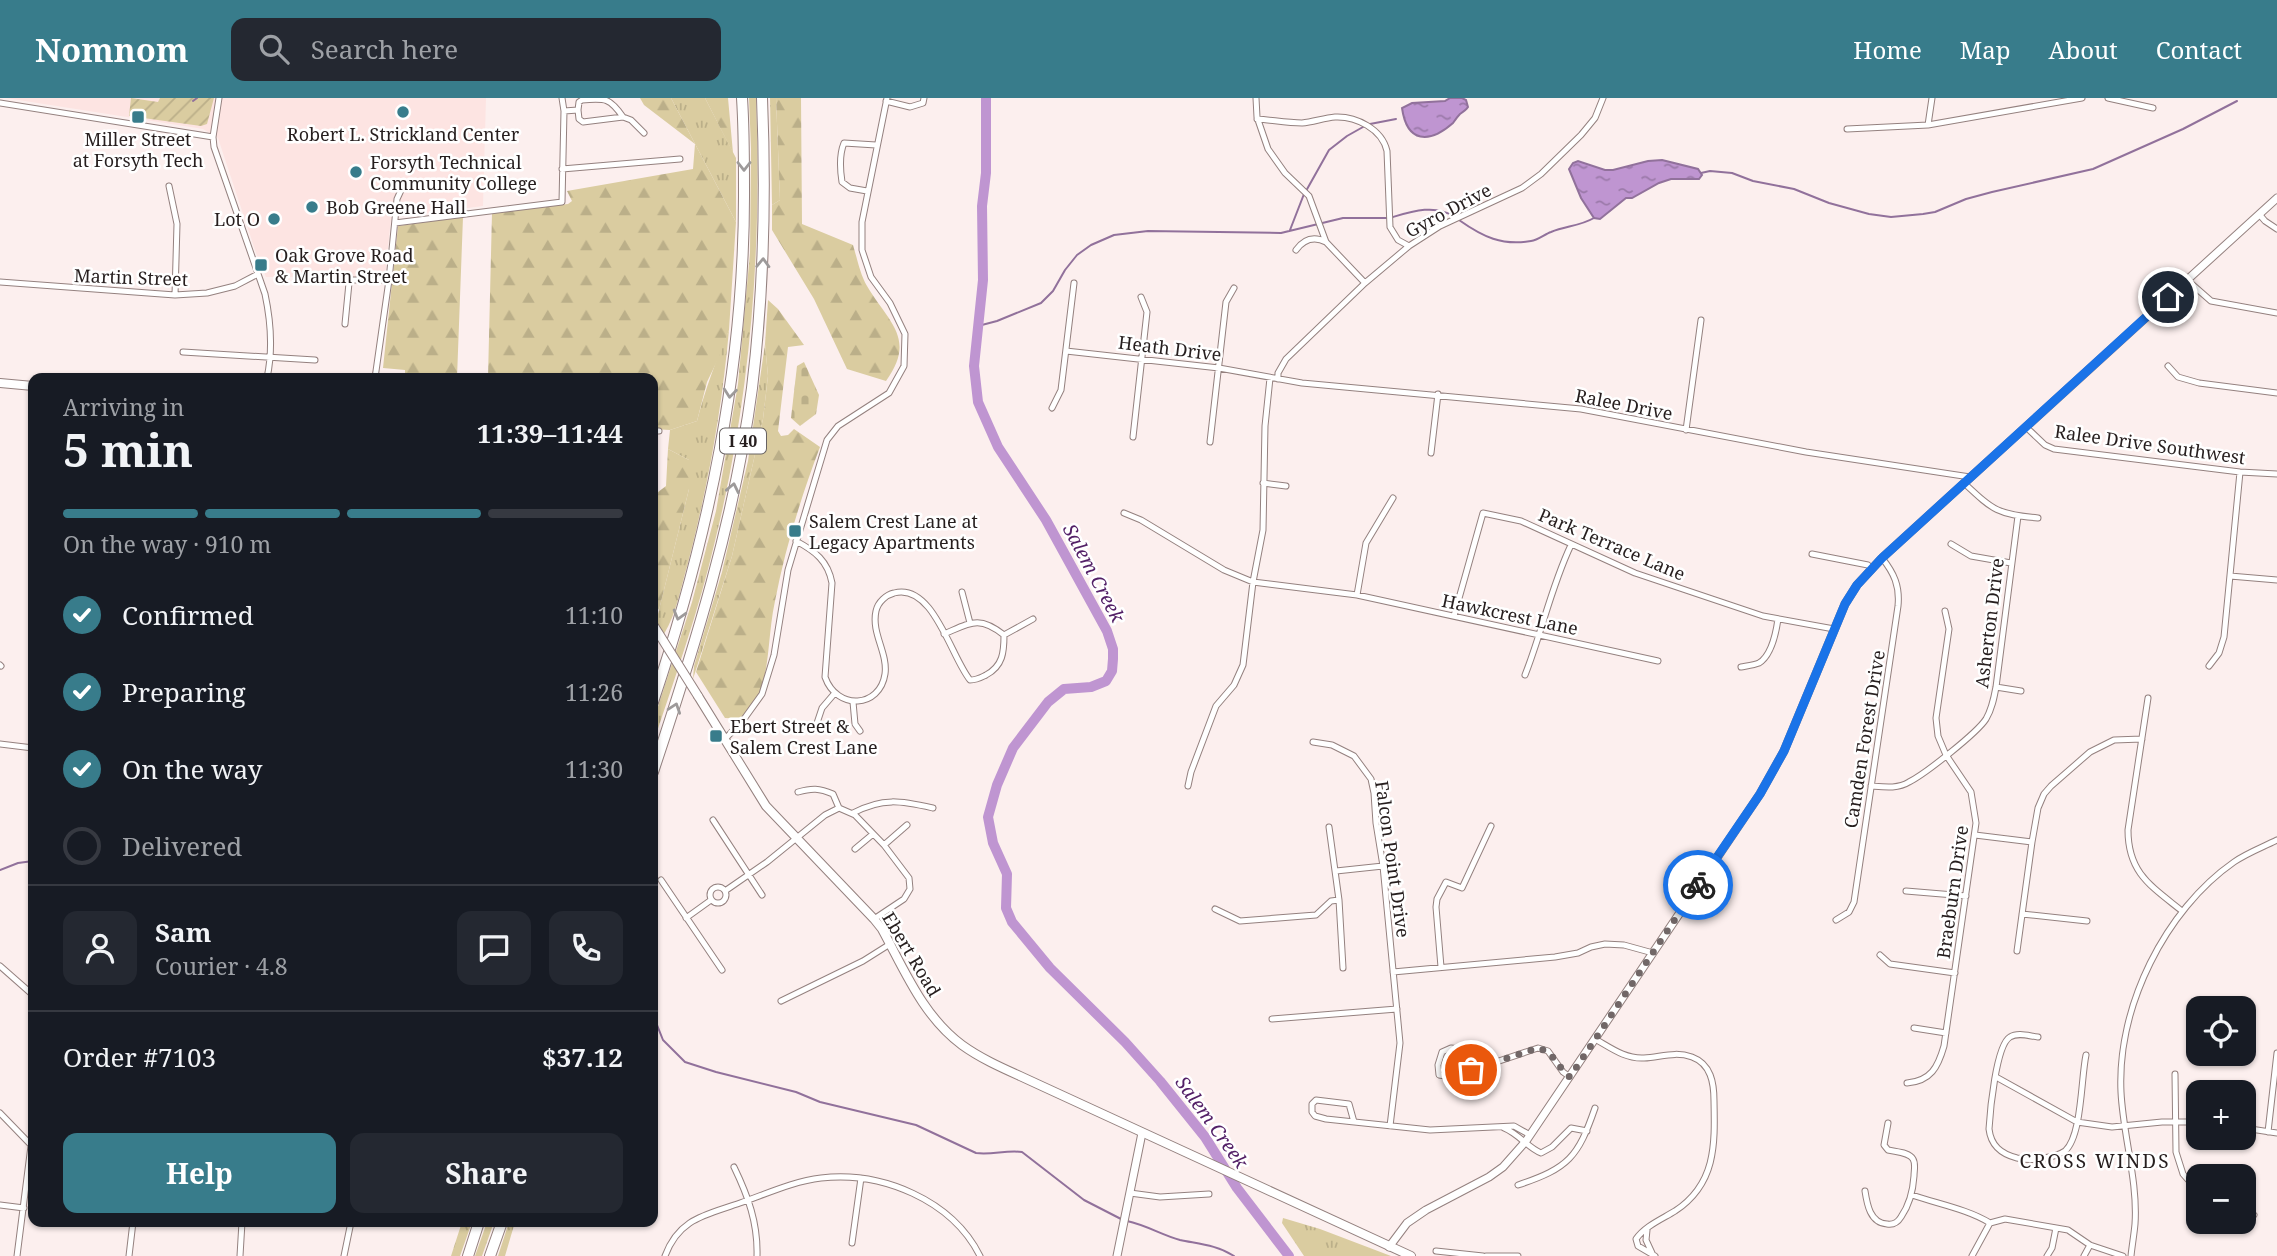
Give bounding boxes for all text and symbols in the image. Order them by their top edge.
search box [231,18,721,81]
text: Nomnom [35,27,189,72]
icon: search [255,30,293,68]
text: Search here [311,31,458,67]
text: Home [1853,33,1922,66]
text: Map [1960,33,2011,66]
text: About [2049,33,2118,66]
text: Contact [2156,33,2242,66]
marker: Robert L. Strickland Center [395,104,411,120]
marker: Miller Street at Forsyth Tech [130,109,146,125]
place label: Robert L. Strickland Center [287,122,520,146]
place label: Miller Street at Forsyth Tech [73,127,203,172]
place label: Forsyth Technical Community College [370,150,537,195]
one-way arrow [736,161,752,172]
marker: Forsyth Technical Community College [348,164,364,180]
street label: Gyro Drive [1401,177,1495,243]
place label: Bob Greene Hall [326,195,466,219]
marker: Bob Greene Hall [304,199,320,215]
place label: Lot O [214,207,260,231]
marker: Lot O [266,211,282,227]
place label: Oak Grove Road & Martin Street [275,243,414,288]
marker: Oak Grove Road & Martin Street [253,257,269,273]
one-way arrow [755,257,771,267]
street label: Martin Street [74,263,188,291]
pin [2138,267,2198,327]
icon: home [2149,278,2187,316]
street label: Heath Drive [1117,330,1223,366]
street label: Ralee Drive [1573,383,1675,425]
one-way arrow [723,388,738,399]
text: Arriving in [63,391,184,423]
text: 11:39–11:44 [477,415,623,451]
text: 5 min [63,418,193,480]
street label: Ralee Drive Southwest [2053,419,2247,469]
road number: I 40 [720,428,766,454]
one-way arrow [725,482,740,494]
street label: Park Terrace Lane [1535,502,1689,586]
place label: Salem Crest Lane at Legacy Apartments [809,509,978,554]
water label: Salem Creek [1057,519,1131,628]
marker: Salem Crest Lane at Legacy Apartments [787,523,803,539]
text: On the way · 910 m [63,528,271,560]
street label: Asherton Drive [1969,557,2009,689]
street label: Hawkcrest Lane [1440,588,1580,640]
icon: check [63,596,101,634]
text: Confirmed [122,597,254,633]
text: 11:10 [565,599,623,631]
one-way arrow [673,608,688,620]
street label: Camden Forest Drive [1838,648,1890,830]
icon: check [63,673,101,711]
text: Preparing [122,674,246,710]
text: 11:26 [565,676,623,708]
one-way arrow [666,702,681,714]
place label: Ebert Street & Salem Crest Lane [730,714,878,759]
marker: Ebert Street & Salem Crest Lane [708,728,724,744]
icon: check [63,750,101,788]
text: On the way [122,751,262,787]
text: 11:30 [565,753,623,785]
street label: Falcon Point Drive [1370,779,1416,939]
street label: Braeburn Drive [1931,824,1973,960]
text: Delivered [122,828,242,864]
courier [1663,850,1733,920]
icon: bike [1679,866,1717,904]
street label: Ebert Road [877,907,947,1001]
button: person [63,911,137,985]
button: chat [457,911,531,985]
button: phone [549,911,623,985]
text: Sam [155,914,211,950]
text: Courier · 4.8 [155,950,288,982]
map controls [2186,996,2256,1234]
button: locate [2186,996,2256,1066]
text: Order #7103 [63,1039,216,1075]
text: $37.12 [542,1039,623,1075]
pin [1441,1040,1501,1100]
icon: bag [1452,1051,1490,1089]
water label: Salem Creek [1170,1071,1255,1174]
button: + [2186,1080,2256,1150]
button: Help [63,1133,336,1213]
button: Share [350,1133,623,1213]
district label: CROSS WINDS [2020,1148,2170,1174]
button: − [2186,1164,2256,1234]

